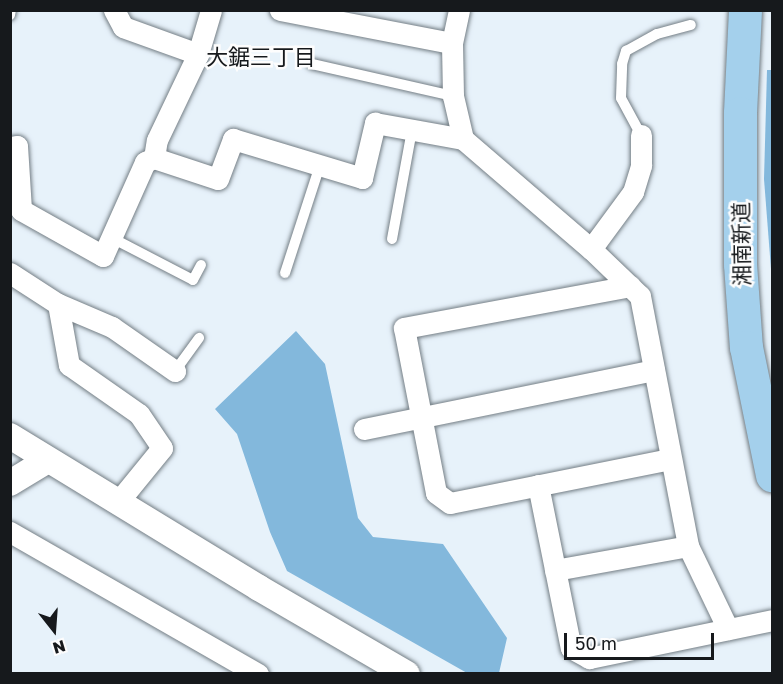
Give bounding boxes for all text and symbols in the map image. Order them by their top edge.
district label: 大鋸三丁目 [206,44,316,70]
street label: 湘南新道 [728,202,754,286]
north arrow [24,600,84,660]
scale bar [567,621,717,659]
text: 50 m [575,632,617,654]
text: N [51,636,68,659]

